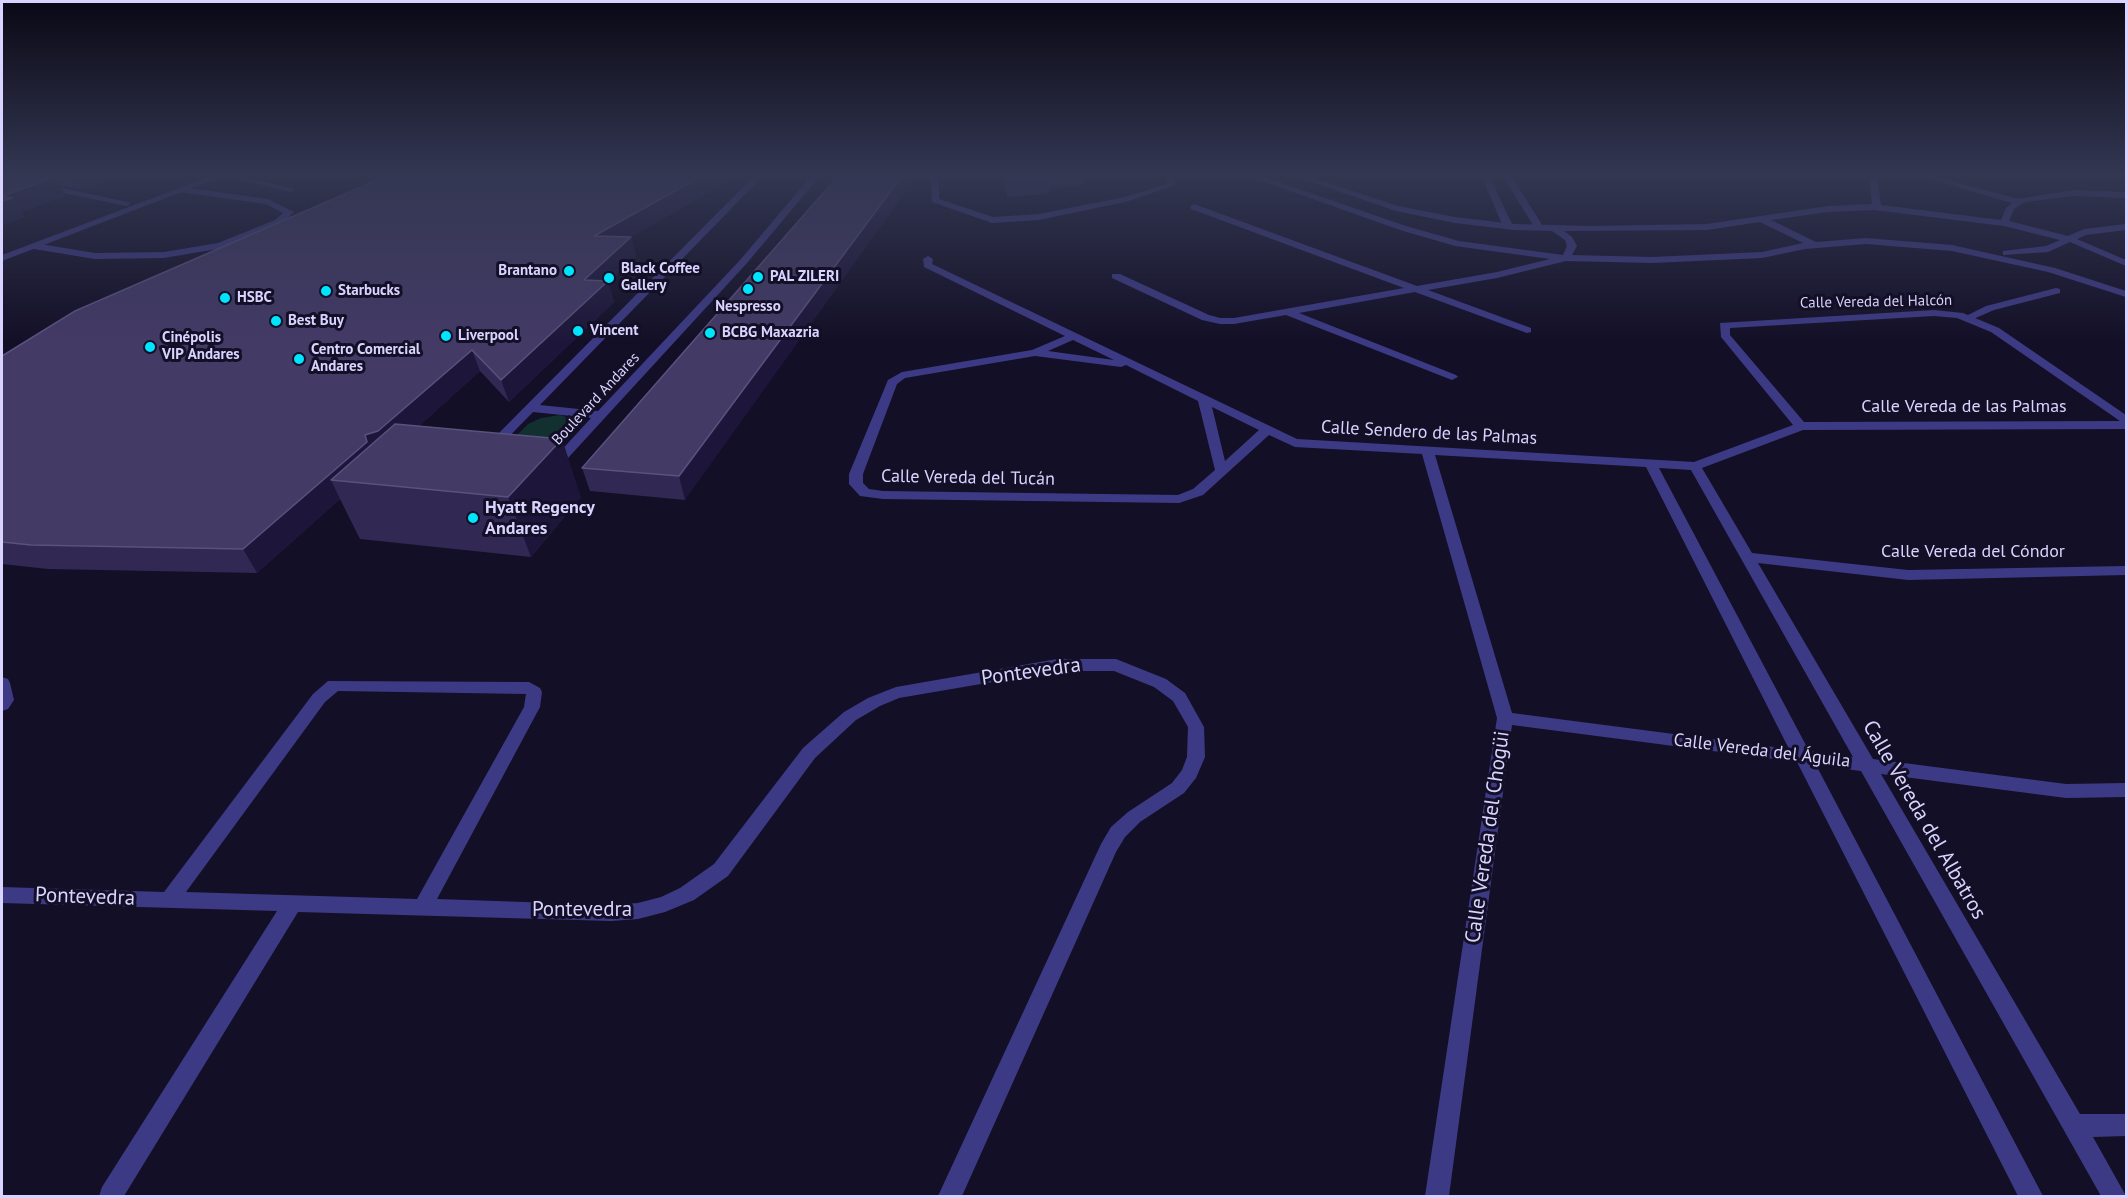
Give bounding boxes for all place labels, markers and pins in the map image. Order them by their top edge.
place label: Black Coffee Gallery [621,260,700,295]
place label: Brantano [498,262,557,280]
marker: Brantano [562,264,576,278]
place label: PAL ZILERI [770,268,839,286]
marker: PAL ZILERI [751,270,765,284]
marker: Black Coffee Gallery [602,271,616,285]
place label: Starbucks [338,282,400,300]
marker: Nespresso [741,282,755,296]
marker: Starbucks [319,284,333,298]
place label: HSBC [237,289,272,307]
marker: HSBC [218,291,232,305]
place label: Nespresso [715,298,781,316]
place label: Best Buy [288,312,344,330]
marker: Best Buy [269,314,283,328]
place label: Vincent [590,322,639,340]
marker: Vincent [571,324,585,338]
place label: BCBG Maxazria [722,324,819,342]
marker: BCBG Maxazria [703,326,717,340]
place label: Liverpool [458,327,518,345]
place label: Cinépolis VIP Andares [162,329,240,364]
marker: Liverpool [439,329,453,343]
marker: Cinépolis VIP Andares [143,340,157,354]
place label: Centro Comercial Andares [311,341,420,376]
marker: Centro Comercial Andares [292,352,306,366]
place label: Hyatt Regency Andares [485,497,595,540]
marker: Hyatt Regency Andares [466,511,480,525]

